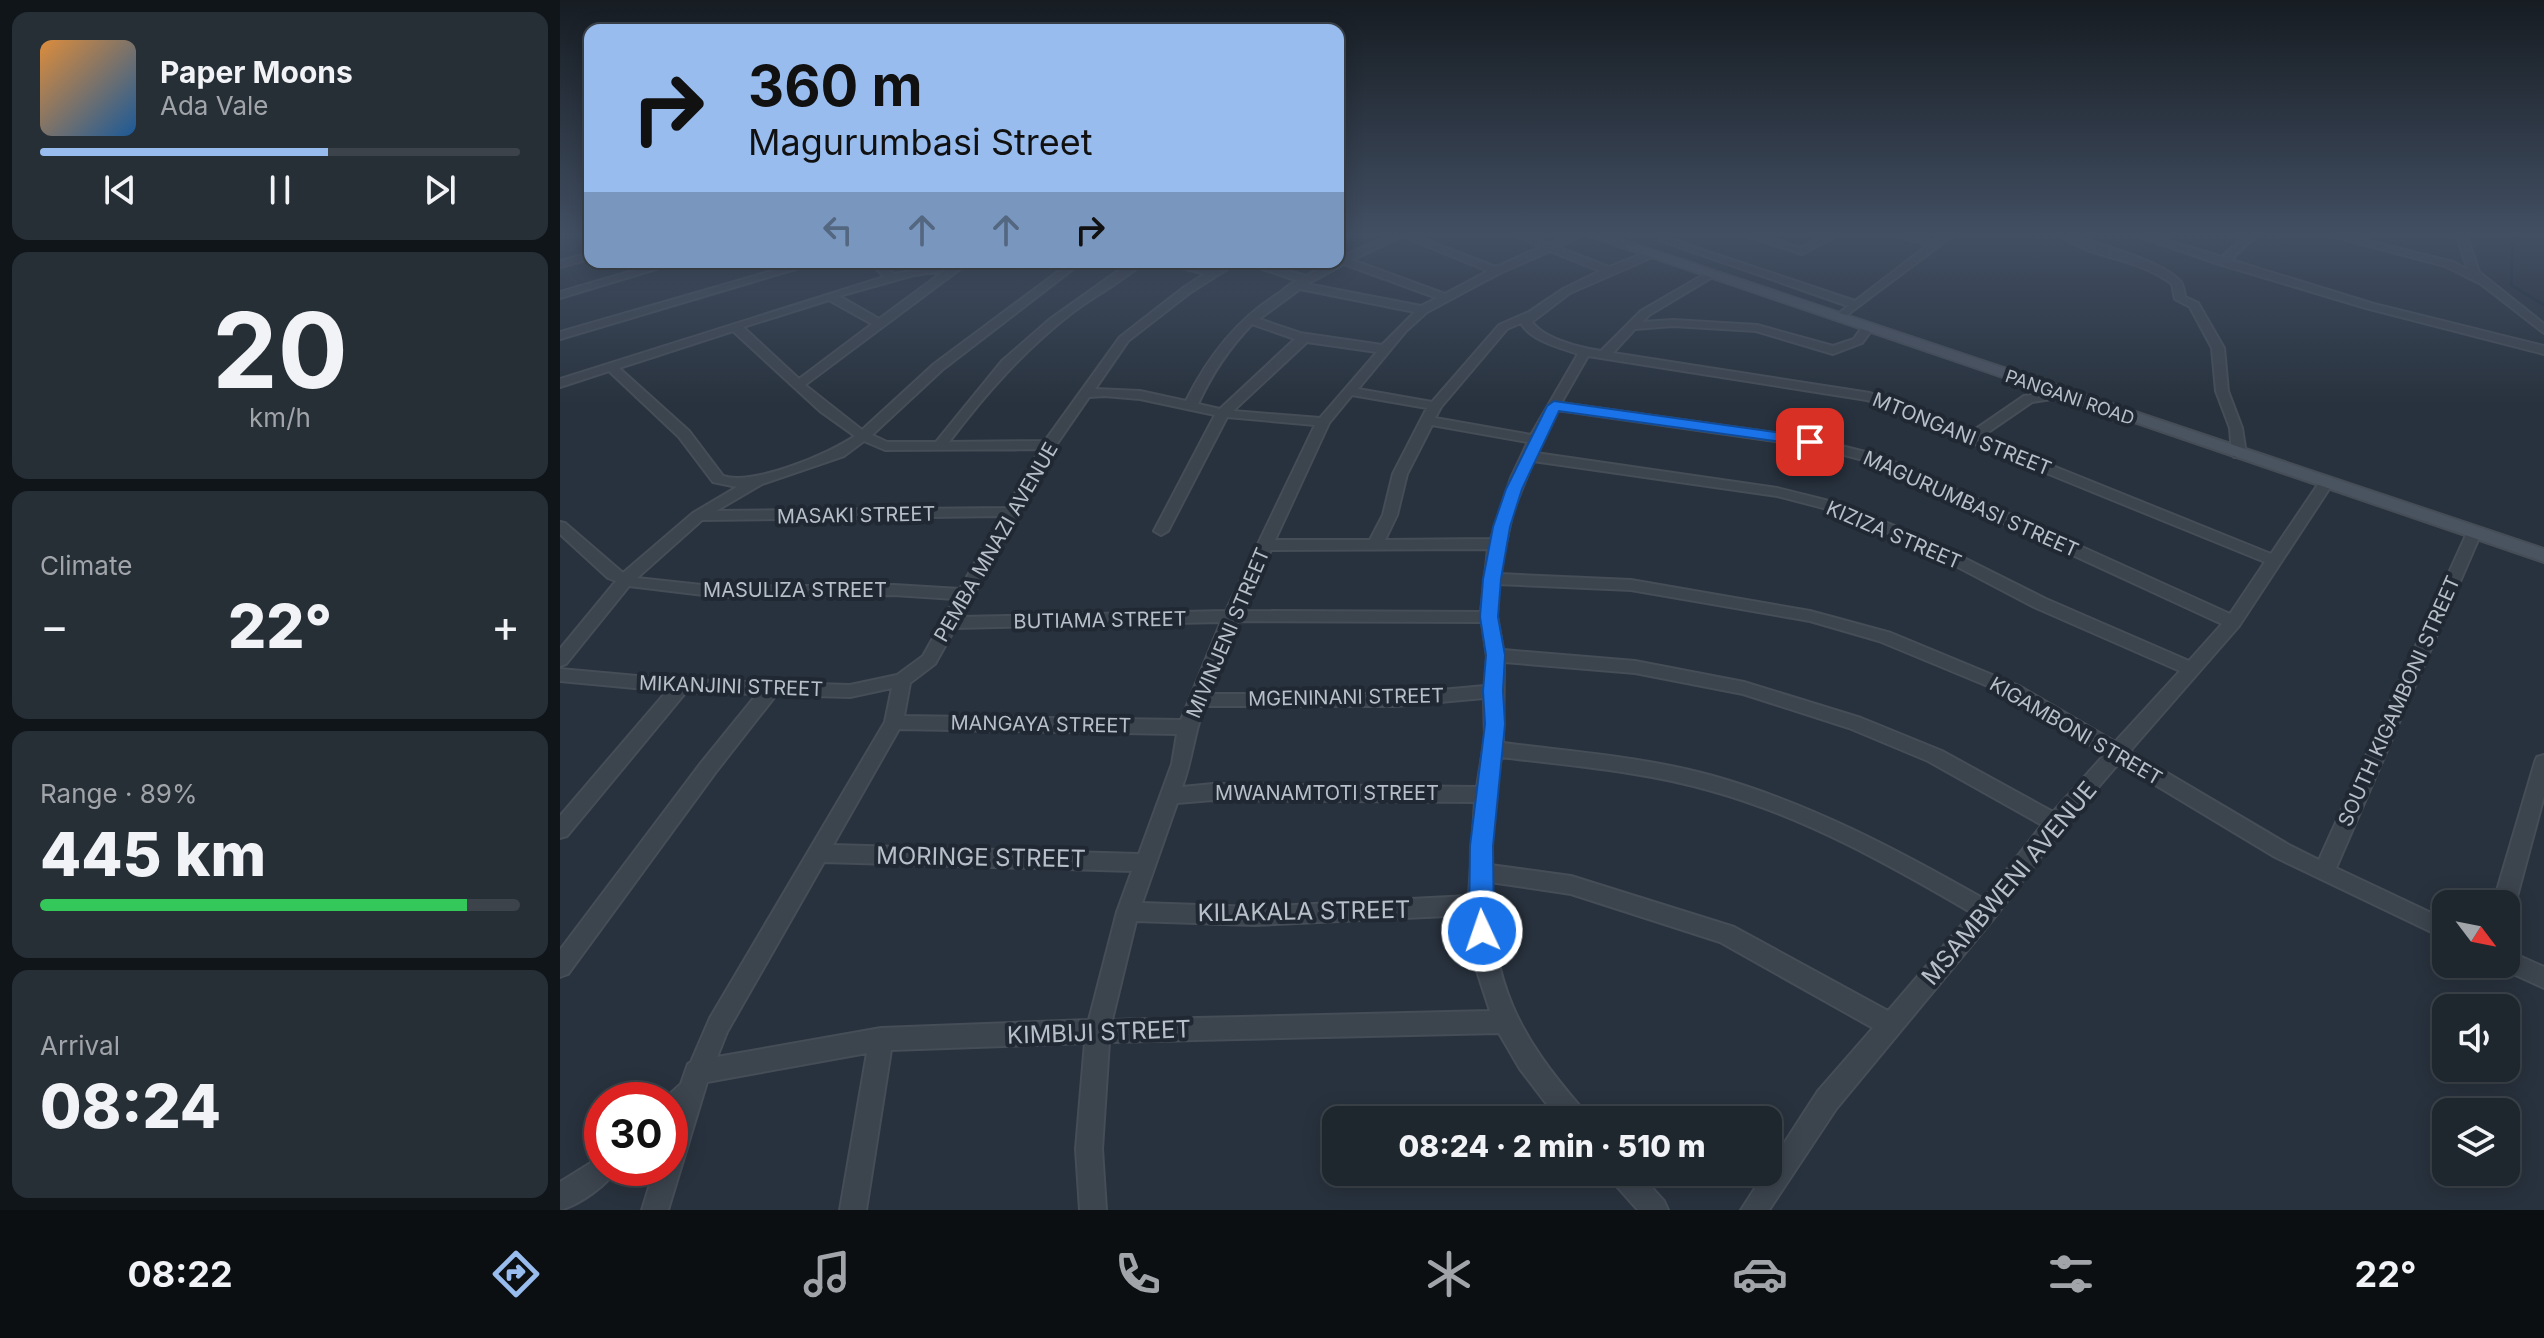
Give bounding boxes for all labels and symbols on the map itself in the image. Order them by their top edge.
street label: PANGANI ROAD [2003,365,2137,429]
street label: MTONGANI STREET [1869,387,2055,481]
pin [1776,408,1844,476]
street label: PEMBA MNAZI AVENUE [929,438,1063,646]
street label: MAGURUMBASI STREET [1860,446,2082,562]
street label: KIZIZA STREET [1823,496,1965,574]
street label: MASAKI STREET [777,502,935,528]
street label: MIVINJENI STREET [1181,544,1275,722]
street label: SOUTH KIGAMBONI STREET [2333,572,2465,830]
street label: MASULIZA STREET [703,578,887,602]
street label: BUTIAMA STREET [1013,606,1187,634]
street label: MIKANJINI STREET [639,671,823,701]
street label: KIGAMBONI STREET [1985,672,2167,790]
street label: MGENINANI STREET [1248,683,1444,711]
street label: MANGAYA STREET [950,710,1132,738]
street label: MSAMBWENI AVENUE [1915,775,2103,991]
street label: MWANAMTOTI STREET [1215,781,1439,805]
street label: MORINGE STREET [876,841,1086,873]
position arrow [1440,889,1524,973]
north arrow [2432,890,2520,978]
street label: KILAKALA STREET [1197,895,1411,927]
street label: KIMBIJI STREET [1007,1014,1191,1050]
speed limit sign: 30 [584,1082,688,1186]

